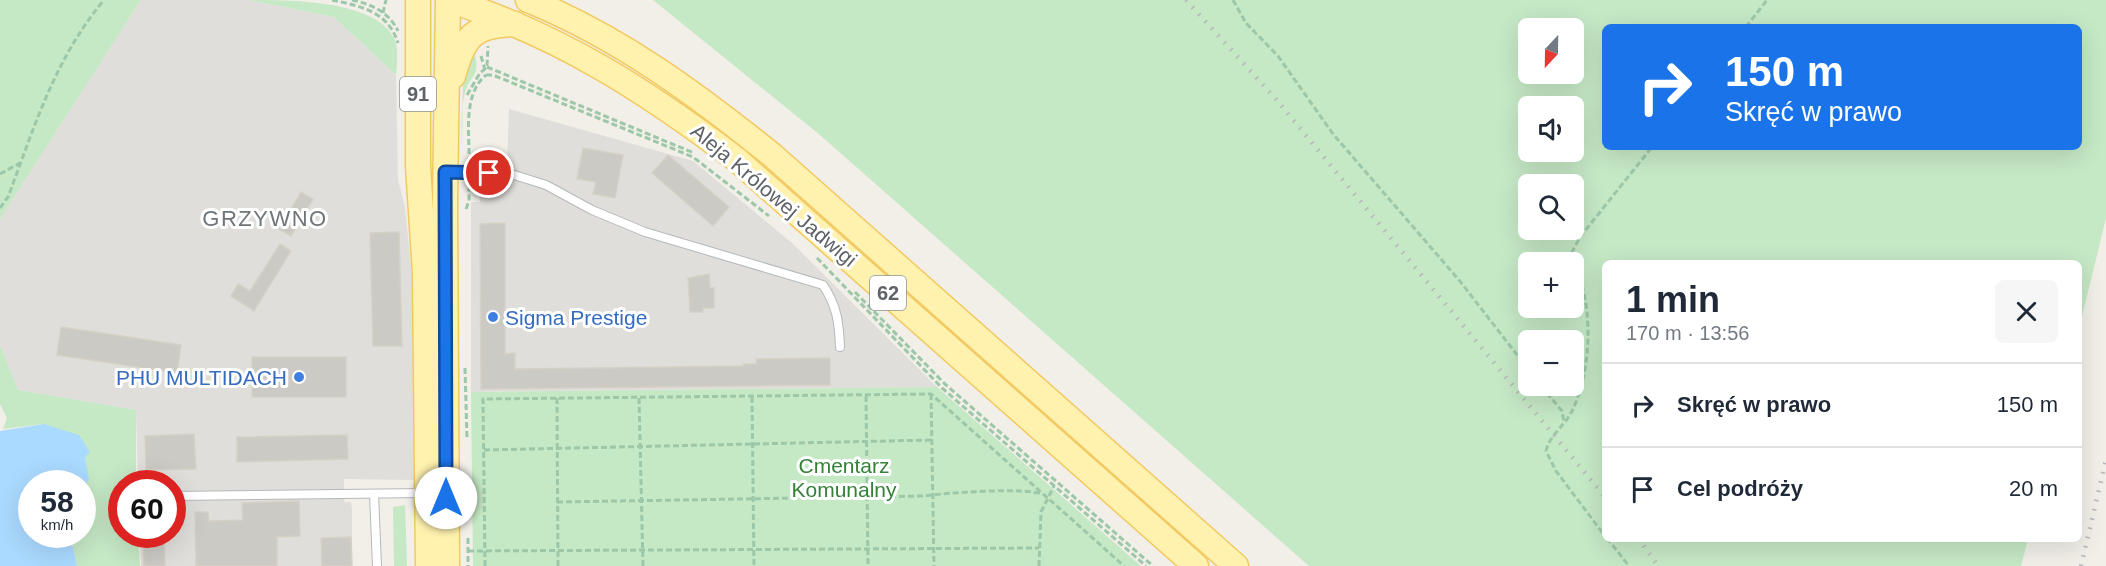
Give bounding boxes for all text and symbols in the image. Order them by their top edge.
north arrow [1518,18,1584,84]
map controls [1518,18,1584,396]
icon: right [1626,48,1704,126]
text: 150 m [1725,48,1844,95]
road number: 91 [400,77,436,111]
button: sound [1518,96,1584,162]
text: Skręć w prawo [1725,97,1902,127]
street label: Aleja Królowej Jadwigi [687,119,861,271]
pin [463,147,514,198]
icon: arrive [472,156,505,189]
button: search [1518,174,1584,240]
district label: GRZYWNO [202,206,328,231]
button: + [1518,252,1584,318]
road number: 62 [870,276,906,310]
text: 1 min [1626,279,1720,320]
button: close [1995,280,2058,343]
place label: Sigma Prestige [505,306,647,329]
marker: Sigma Prestige [486,310,500,324]
text: 170 m · 13:56 [1626,322,1749,344]
button: − [1518,330,1584,396]
place label: PHU MULTIDACH [116,366,287,389]
marker: PHU MULTIDACH [292,370,306,384]
icon: right [1626,389,1659,422]
text: Skręć w prawo [1677,392,1831,417]
text: 150 m [1997,392,2058,417]
park label: Cmentarz Komunalny [791,454,897,501]
position arrow [414,466,478,530]
speed limit sign: 60 [108,470,186,548]
icon: arrive [1626,473,1659,506]
text: Cel podróży [1677,476,1803,501]
text: 20 m [2009,476,2058,501]
text: 58 [40,485,74,518]
text: km/h [41,516,73,533]

